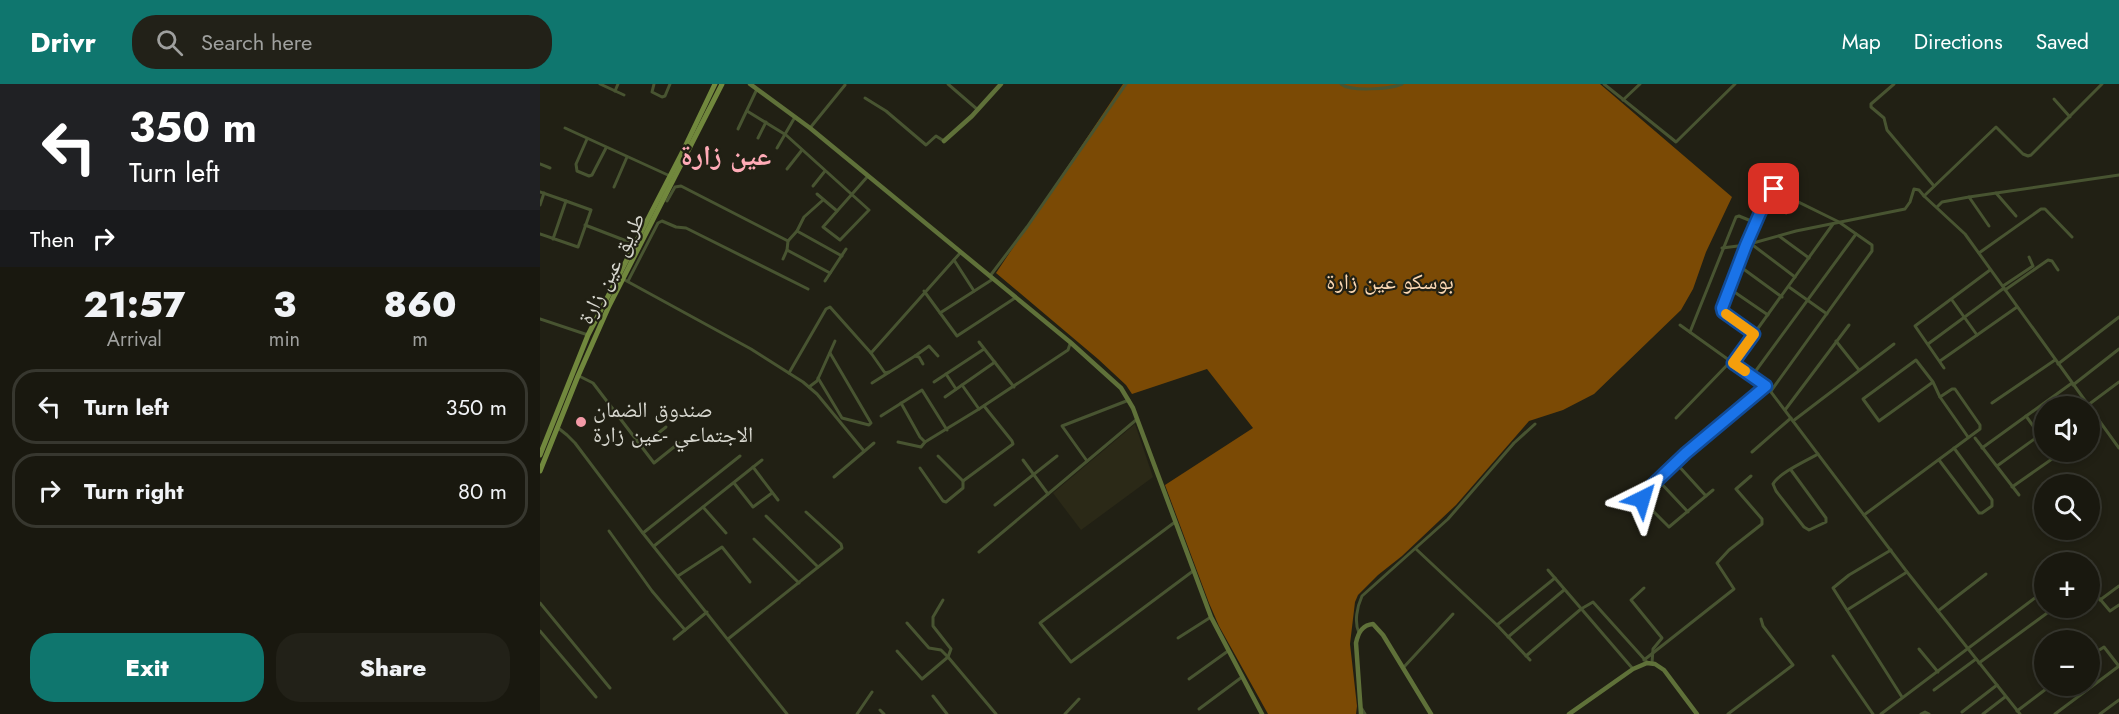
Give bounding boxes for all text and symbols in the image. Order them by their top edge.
search box [132,15,552,69]
text: Drivr [30,22,96,63]
icon: search [153,26,186,59]
text: Search here [201,26,312,58]
text: Map [1842,27,1881,57]
text: Directions [1914,27,2003,57]
text: Saved [2036,27,2089,57]
text: 350 m [129,97,257,158]
icon: left [30,108,108,186]
district label: عين زارة [681,135,771,176]
text: Turn left [129,153,219,192]
pin [1748,163,1799,214]
icon: arrive [1757,172,1790,205]
street label: طريق عين زارة [569,207,653,329]
icon: right [87,222,120,255]
text: Then [30,223,75,255]
park label: بوسكو عين زارة [1326,265,1454,297]
text: 21:57 [83,278,185,330]
text: 3 [273,278,296,330]
text: 860 [384,278,457,330]
text: Arrival [107,325,162,354]
text: min [269,325,300,354]
text: m [412,325,428,354]
icon: left [33,390,66,423]
text: Turn left [84,391,169,423]
text: 350 m [446,391,507,423]
place label: صندوق الضمان الاجتماعي -عين زارة [593,393,753,452]
map controls [2034,396,2100,696]
button: sound [2034,396,2100,462]
marker: صندوق الضمان الاجتماعي -عين زارة [574,415,588,429]
position arrow [1610,467,1674,531]
icon: right [33,474,66,507]
button: search [2034,474,2100,540]
text: Turn right [84,475,184,507]
text: 80 m [458,475,507,507]
button: + [2034,552,2100,618]
button: − [2034,630,2100,696]
button: Exit [30,633,264,702]
button: Share [276,633,510,702]

